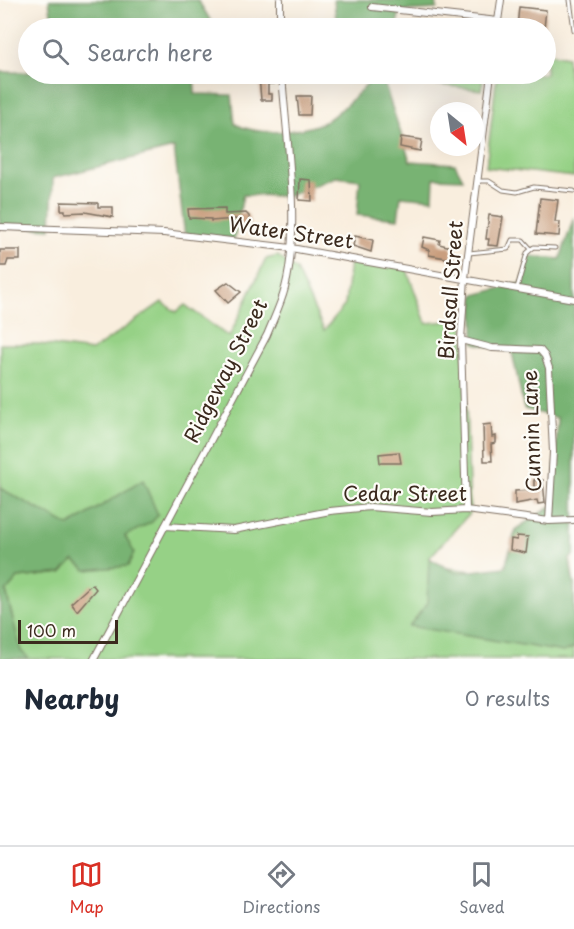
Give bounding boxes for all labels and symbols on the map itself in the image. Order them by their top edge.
north arrow [430,102,484,156]
street label: Water Street [227,208,355,256]
street label: Birdsall Street [430,219,470,360]
street label: Ridgeway Street [176,293,274,448]
street label: Cunnin Lane [514,369,548,493]
street label: Cedar Street [343,478,467,508]
scale bar [18,617,118,644]

